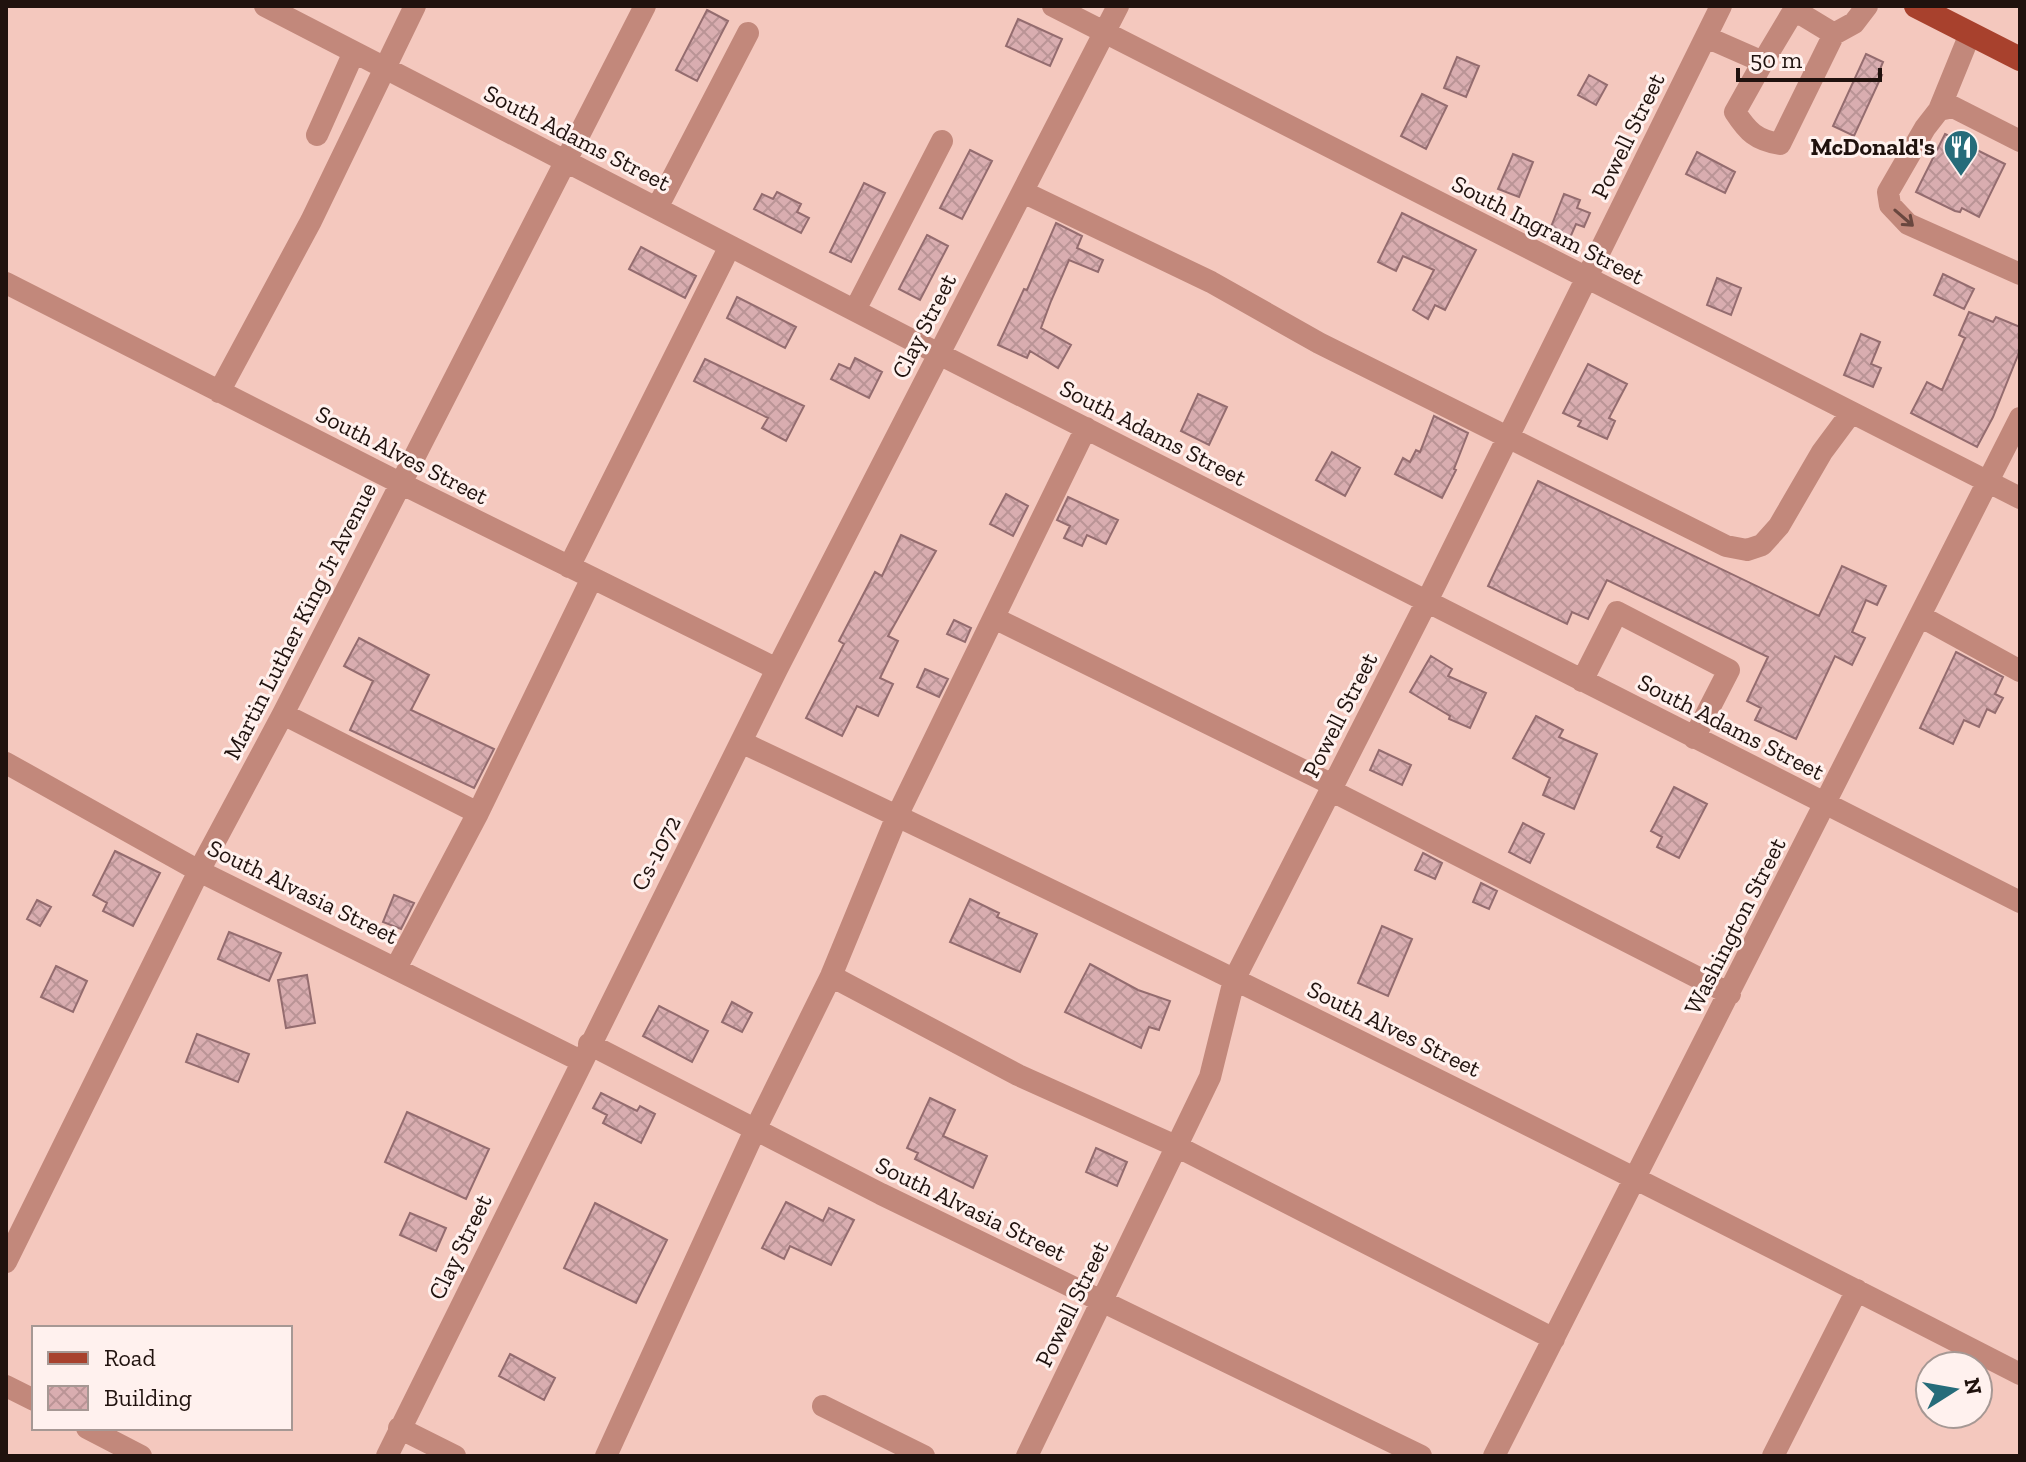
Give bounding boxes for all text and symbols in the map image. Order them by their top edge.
scale bar [1738,32,1880,82]
text: 50 m [1750,45,1803,74]
street label: Powell Street [1585,68,1670,203]
street label: South Adams Street [479,78,675,197]
restaurant icon: McDonald's [1942,128,1980,178]
place label: McDonald's [1811,132,1935,161]
street label: South Ingram Street [1447,169,1649,291]
one-way arrow [1894,208,1914,227]
street label: Clay Street [885,269,962,383]
street label: South Adams Street [1055,373,1251,492]
street label: South Alves Street [311,399,493,510]
street label: Martin Luther King Jr Avenue [217,477,382,764]
street label: Powell Street [1296,647,1383,782]
street label: South Adams Street [1633,667,1829,786]
street label: Cs-1072 [624,810,687,895]
street label: South Alvasia Street [203,833,403,950]
street label: Washington Street [1678,833,1792,1019]
street label: South Alves Street [1303,974,1486,1083]
street label: South Alvasia Street [871,1150,1071,1267]
street label: Clay Street [422,1189,497,1304]
street label: Powell Street [1029,1236,1114,1371]
legend [32,1326,292,1430]
text: Road [104,1343,156,1372]
north arrow [1914,1350,1994,1430]
text: N [1958,1375,1988,1397]
text: Building [104,1383,192,1412]

